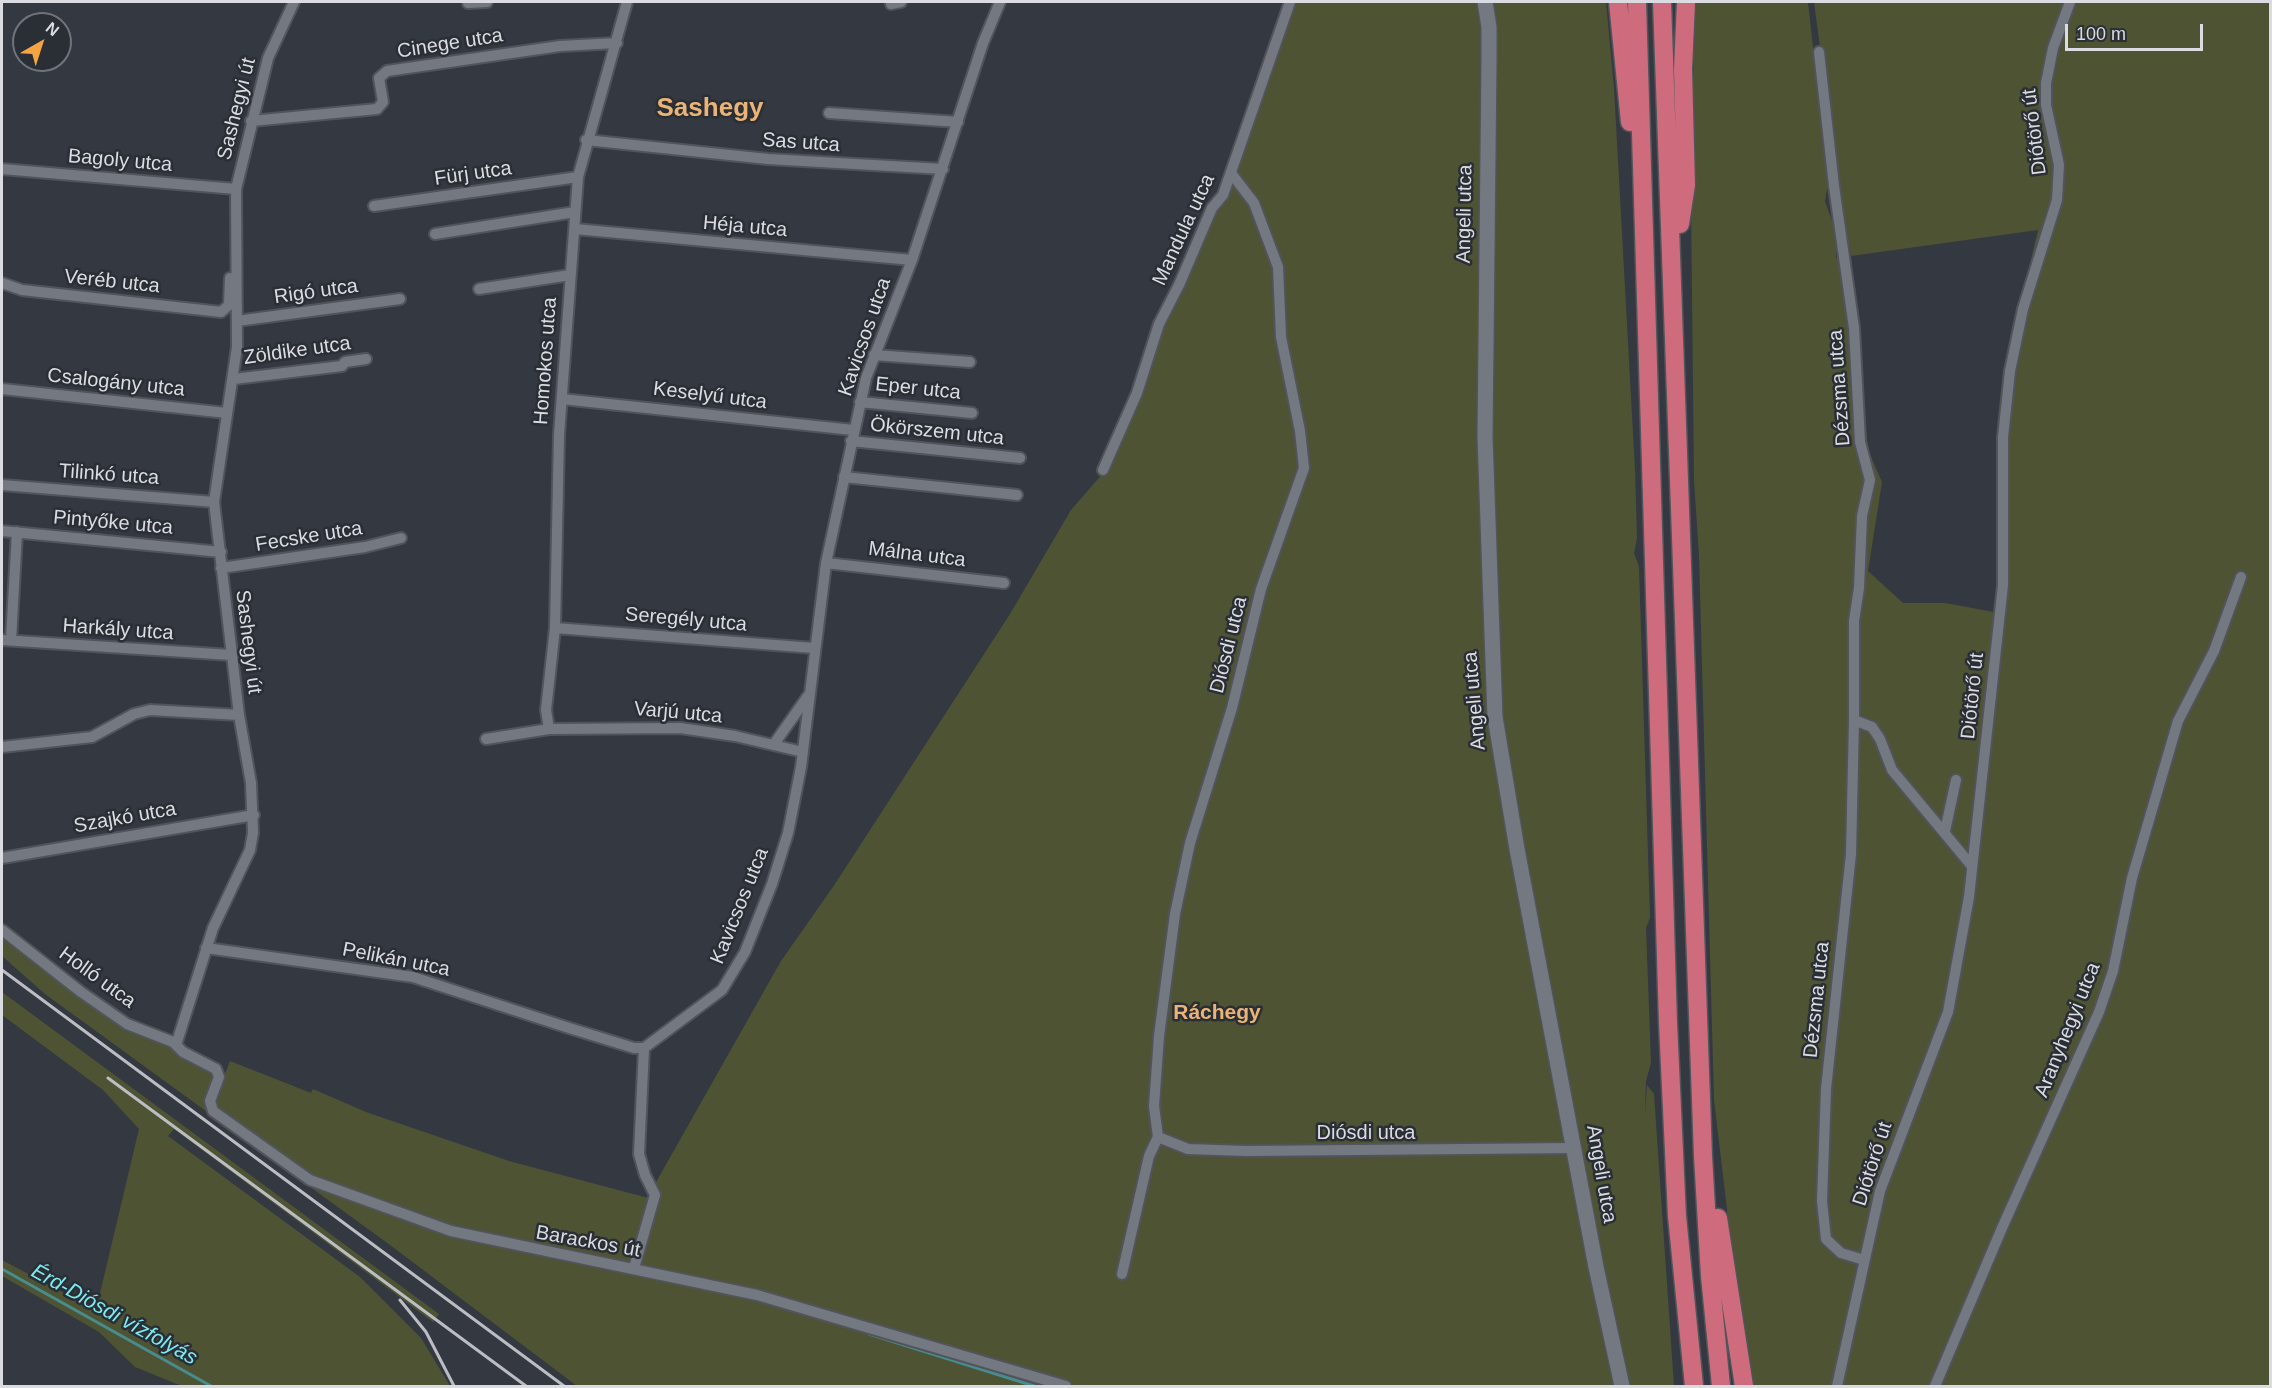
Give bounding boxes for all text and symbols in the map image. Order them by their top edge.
north arrow [12,12,72,72]
scale bar [2068,12,2206,50]
text: N [43,19,62,39]
street label: Cinege utca [395,24,505,64]
text: 100 m [2076,24,2126,44]
street label: Sashegyi út [213,55,261,163]
street label: Diótörő út [2018,88,2052,176]
district label: Sashegy [657,93,763,125]
street label: Sas utca [761,128,841,158]
street label: Bagoly utca [67,144,173,178]
street label: Fürj utca [433,157,513,191]
street label: Angeli utca [1452,164,1478,264]
street label: Mandula utca [1148,171,1220,289]
street label: Héja utca [702,211,788,243]
street label: Veréb utca [63,265,161,299]
street label: Rigó utca [272,274,360,310]
street label: Kavicsos utca [834,275,896,399]
street label: Homokos utca [530,296,562,426]
street label: Dézsma utca [1824,329,1856,447]
street label: Zöldike utca [242,332,352,370]
street label: Csalogány utca [46,364,186,402]
street label: Eper utca [874,373,962,405]
street label: Keselyű utca [652,377,768,415]
street label: Ökörszem utca [869,413,1005,451]
street label: Tilinkó utca [58,460,160,490]
street label: Pintyőke utca [52,506,174,540]
street label: Fecske utca [254,517,364,557]
street label: Málna utca [867,537,967,573]
street label: Sashegyi út [230,589,266,695]
street label: Diósdi utca [1205,594,1253,696]
street label: Seregély utca [624,603,748,637]
street label: Harkály utca [62,614,174,646]
street label: Angeli utca [1459,651,1491,751]
street label: Diótörő út [1957,652,1989,740]
street label: Varjú utca [633,697,723,729]
street label: Szajkó utca [72,797,178,839]
street label: Kavicsos utca [706,844,774,968]
street label: Pelikán utca [340,938,452,982]
street label: Dézsma utca [1799,941,1835,1059]
street label: Holló utca [54,942,140,1014]
street label: Aranyhegyi utca [2030,959,2106,1101]
district label: Ráchegy [1173,1000,1261,1026]
street label: Diótörő út [1848,1119,1898,1209]
street label: Diósdi utca [1317,1121,1415,1145]
street label: Angeli utca [1581,1123,1621,1225]
street label: Barackos út [534,1221,642,1263]
water label: Érd-Diósdi vízfolyás [27,1259,201,1371]

